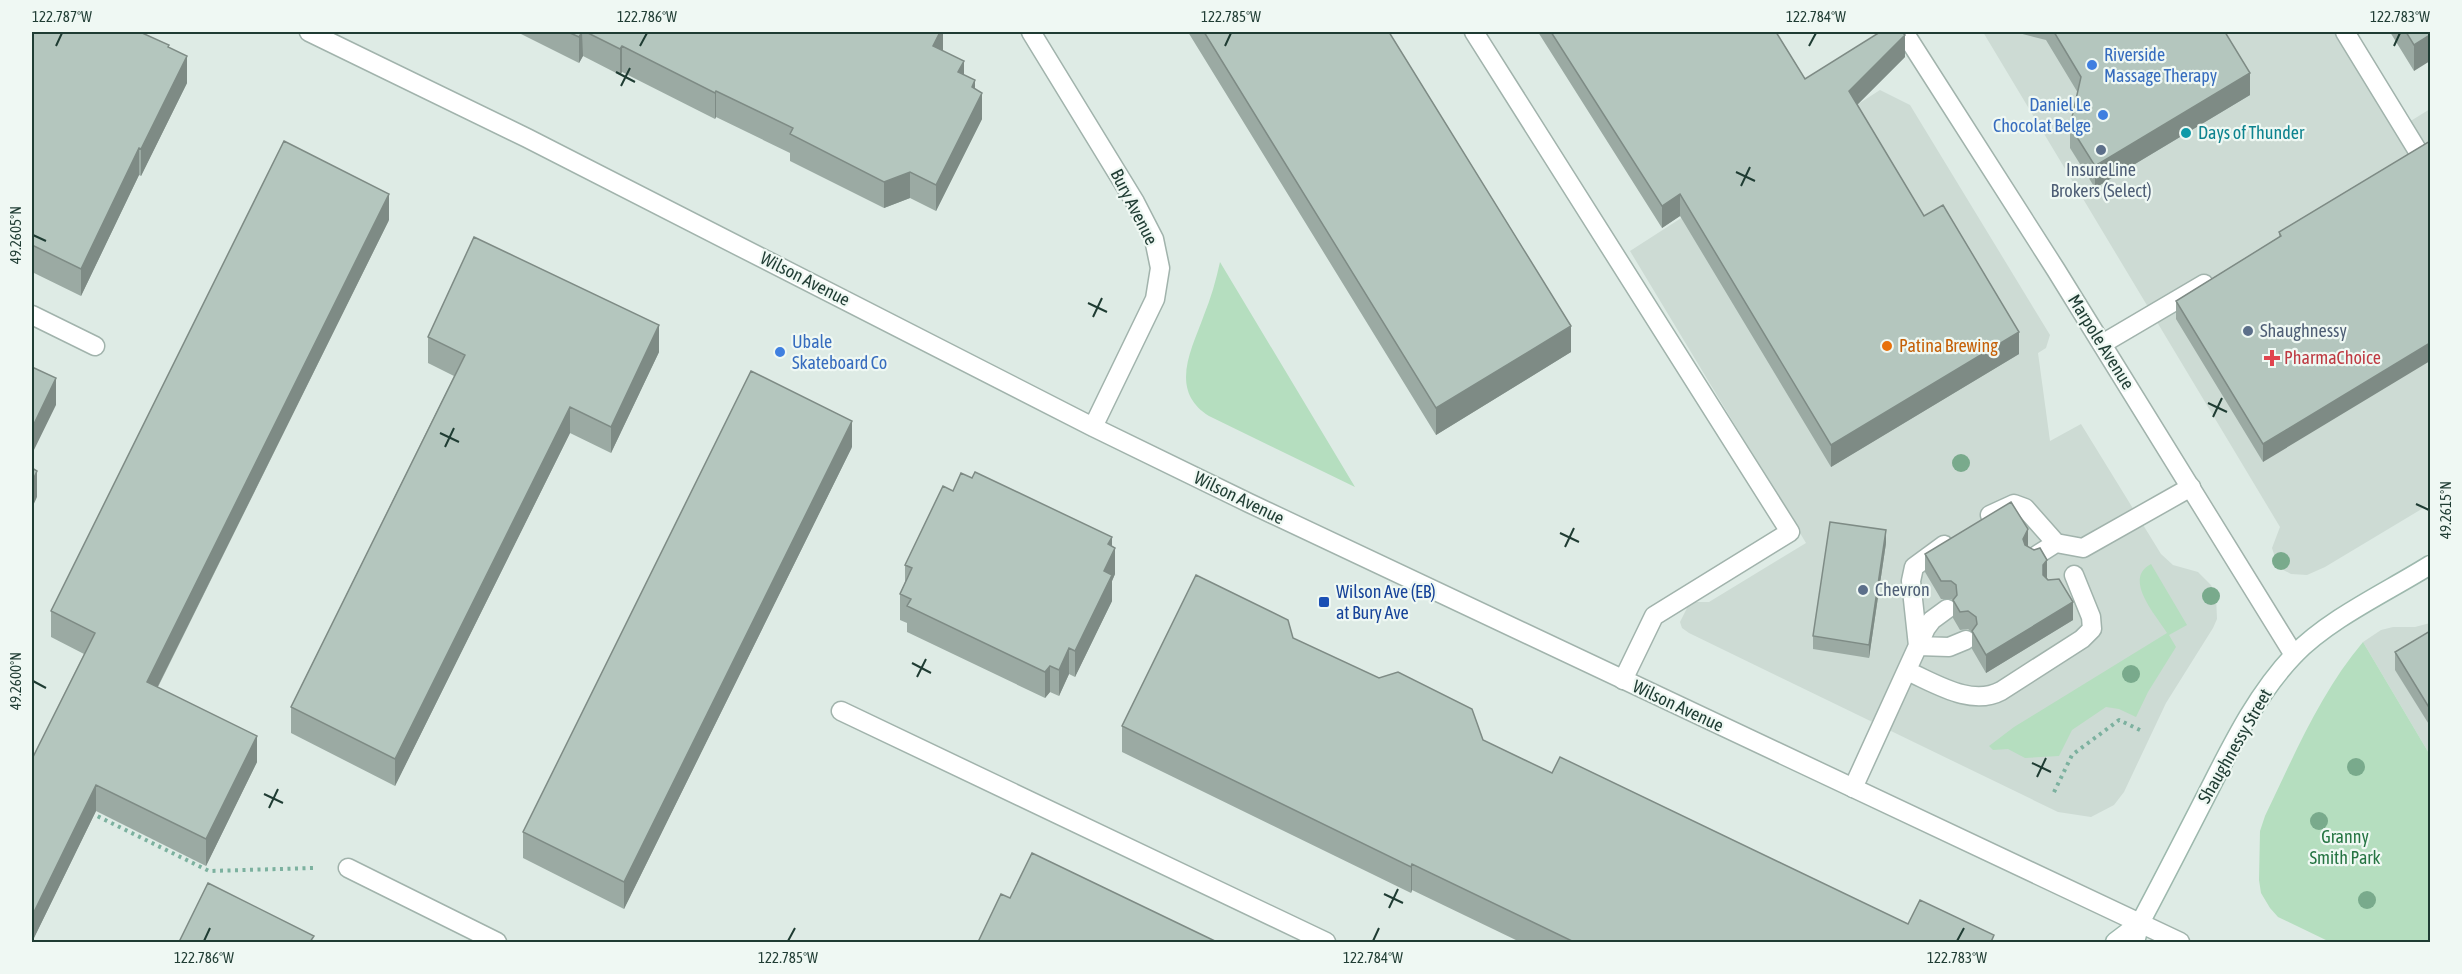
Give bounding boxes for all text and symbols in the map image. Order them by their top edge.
text: 122.787°W [32,8,92,25]
text: 122.786°W [617,8,677,25]
text: 122.785°W [1201,8,1261,25]
text: 122.784°W [1786,8,1846,25]
text: 122.783°W [2370,8,2430,25]
place label: Riverside Massage Therapy [2104,44,2217,86]
marker: Riverside Massage Therapy [2085,58,2099,72]
place label: Daniel Le Chocolat Belge [1993,94,2091,136]
marker: Daniel Le Chocolat Belge [2096,108,2110,122]
place label: Days of Thunder [2198,122,2305,143]
marker: Days of Thunder [2179,126,2193,140]
marker: InsureLine Brokers (Select) [2094,143,2108,157]
place label: InsureLine Brokers (Select) [2050,159,2152,201]
street label: Bury Avenue [1106,165,1162,248]
text: 49.2605°N [7,206,24,264]
street label: Wilson Avenue [757,247,854,310]
street label: Marpole Avenue [2064,290,2139,393]
place label: Shaughnessy [2260,320,2347,341]
marker: Shaughnessy [2241,324,2255,338]
place label: Ubale Skateboard Co [792,331,887,373]
place label: Patina Brewing [1899,335,1998,356]
marker: Patina Brewing [1880,339,1894,353]
marker: Ubale Skateboard Co [773,345,787,359]
place label: PharmaChoice [2284,347,2381,368]
marker: PharmaChoice [2265,351,2279,365]
street label: Wilson Avenue [1191,467,1288,528]
text: 49.2615°N [2437,481,2454,539]
place label: Chevron [1875,579,1930,600]
place label: Wilson Ave (EB) at Bury Ave [1336,581,1436,623]
marker: Chevron [1856,583,1870,597]
marker: Wilson Ave (EB) at Bury Ave [1317,595,1331,609]
text: 49.2600°N [7,652,24,710]
street label: Wilson Avenue [1629,675,1727,736]
street label: Shaughnessy Street [2193,685,2276,807]
park label: Granny Smith Park [2309,826,2381,868]
text: 122.786°W [174,949,234,966]
text: 122.785°W [758,949,818,966]
text: 122.784°W [1343,949,1403,966]
text: 122.783°W [1927,949,1987,966]

